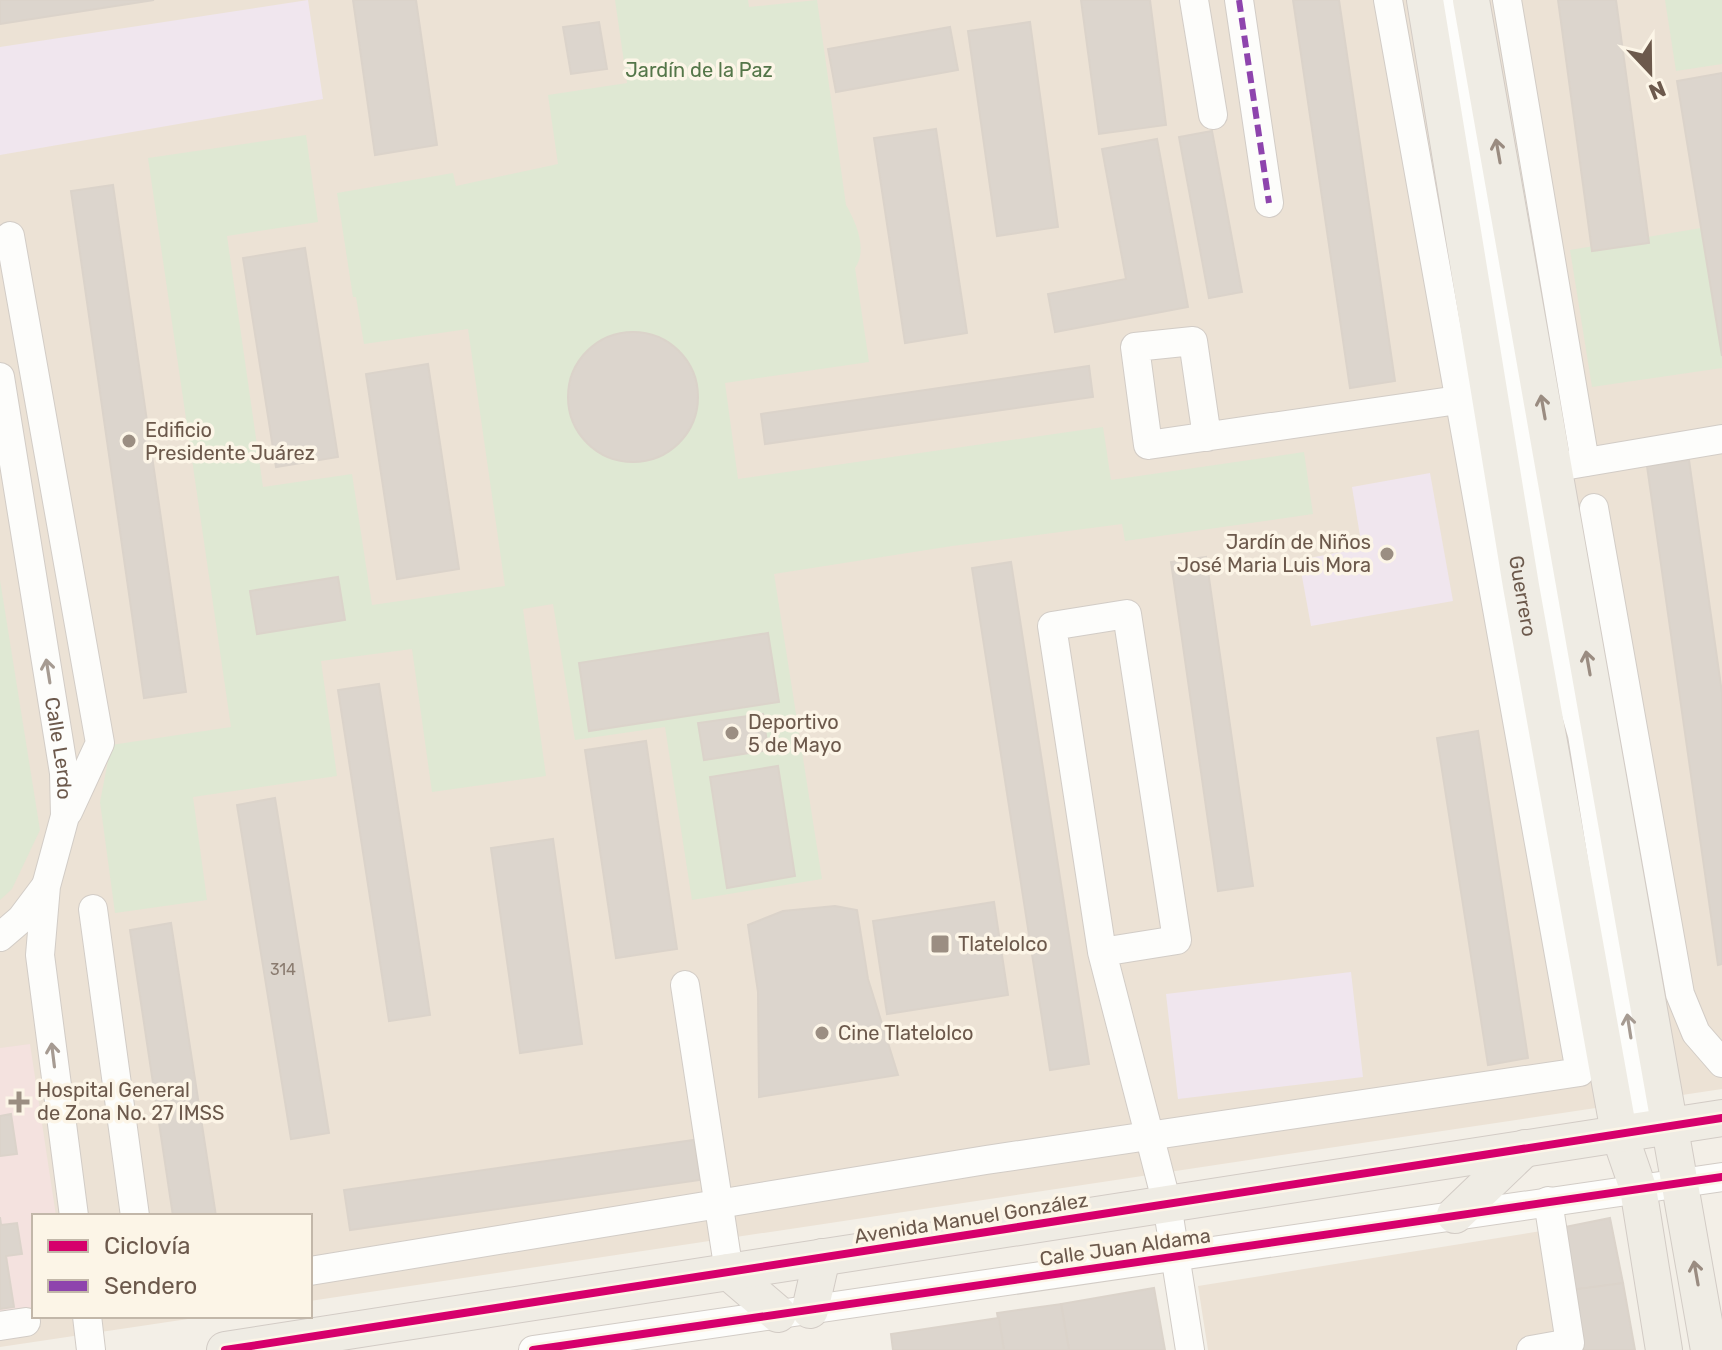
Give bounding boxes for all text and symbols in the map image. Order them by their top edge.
north arrow [1610,32,1690,112]
park label: Jardín de la Paz [625,58,773,82]
text: N [1645,75,1670,106]
one-way arrow [1489,139,1504,164]
one-way arrow [1535,395,1550,420]
place label: Edificio Presidente Juárez [145,418,315,465]
marker: Edificio Presidente Juárez [120,432,138,450]
place label: Jardín de Niños José Maria Luis Mora [1176,530,1371,577]
marker: Jardín de Niños José Maria Luis Mora [1378,545,1396,563]
street label: Guerrero [1504,554,1542,638]
one-way arrow [1580,651,1595,676]
one-way arrow [40,659,55,685]
street label: Calle Lerdo [40,695,77,800]
place label: Deportivo 5 de Mayo [748,710,842,757]
marker: Deportivo 5 de Mayo [723,724,741,742]
place label: Tlatelolco [958,932,1048,956]
marker: Tlatelolco [929,933,951,955]
house number: 314 [270,960,296,979]
one-way arrow [1621,1014,1636,1039]
place label: Cine Tlatelolco [838,1021,974,1045]
marker: Cine Tlatelolco [813,1024,831,1042]
one-way arrow [45,1043,60,1068]
place label: Hospital General de Zona No. 27 IMSS [37,1078,224,1125]
marker: Hospital General de Zona No. 27 IMSS [8,1091,30,1113]
street label: Avenida Manuel González [852,1188,1090,1248]
legend [32,1214,312,1318]
street label: Calle Juan Aldama [1038,1223,1212,1271]
text: Ciclovía [104,1232,191,1260]
one-way arrow [1688,1261,1703,1286]
text: Sendero [104,1272,197,1300]

